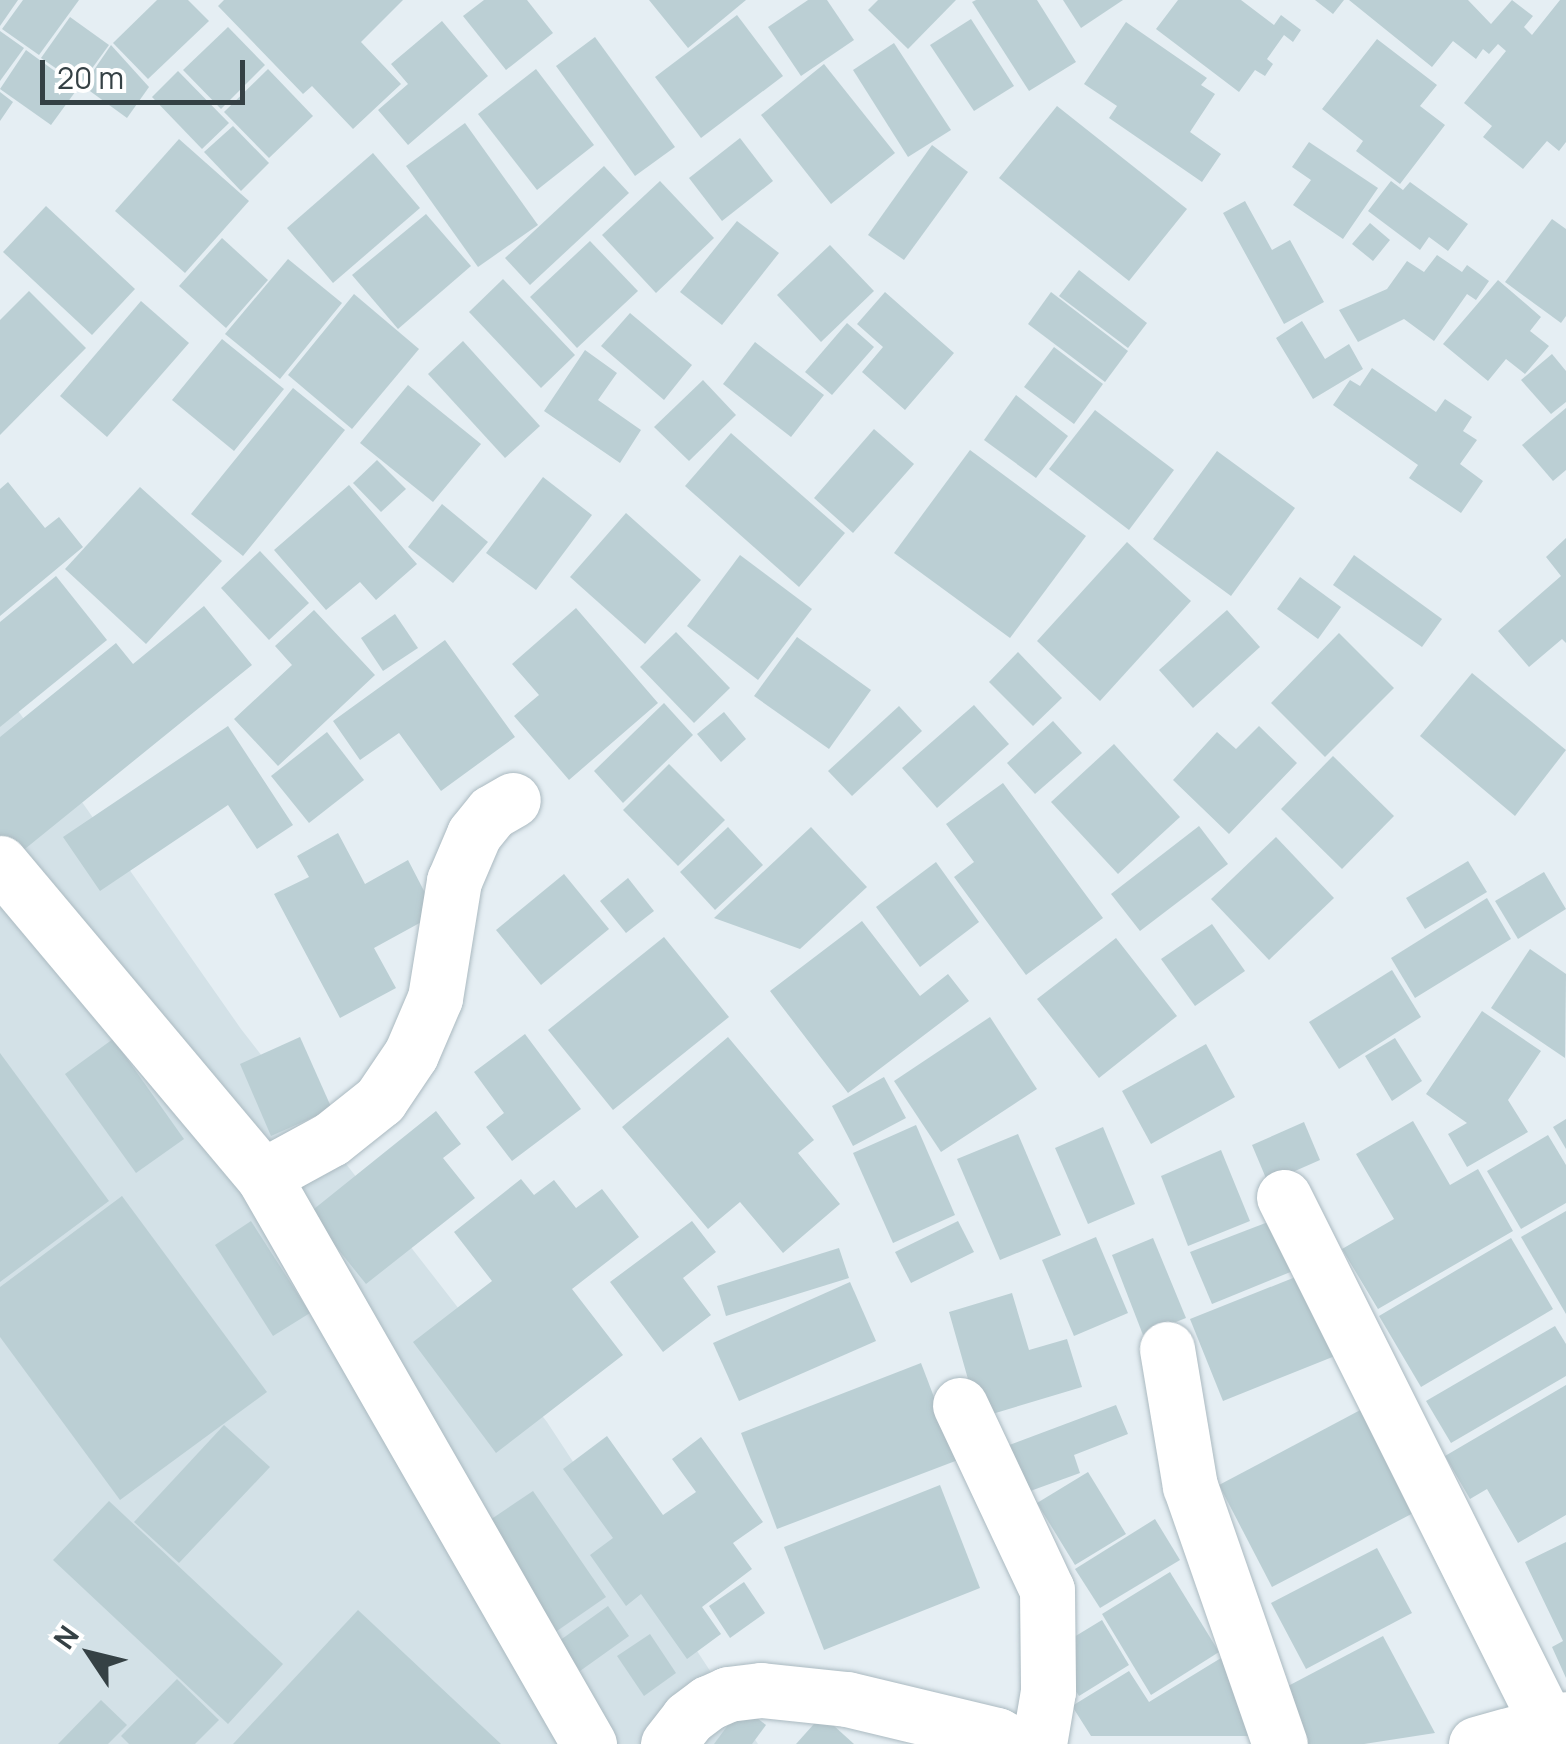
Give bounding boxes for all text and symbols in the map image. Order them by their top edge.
scale bar [45,40,250,102]
text: 20 m [57,57,124,98]
north arrow [40,1604,140,1704]
text: N [44,1618,87,1656]

